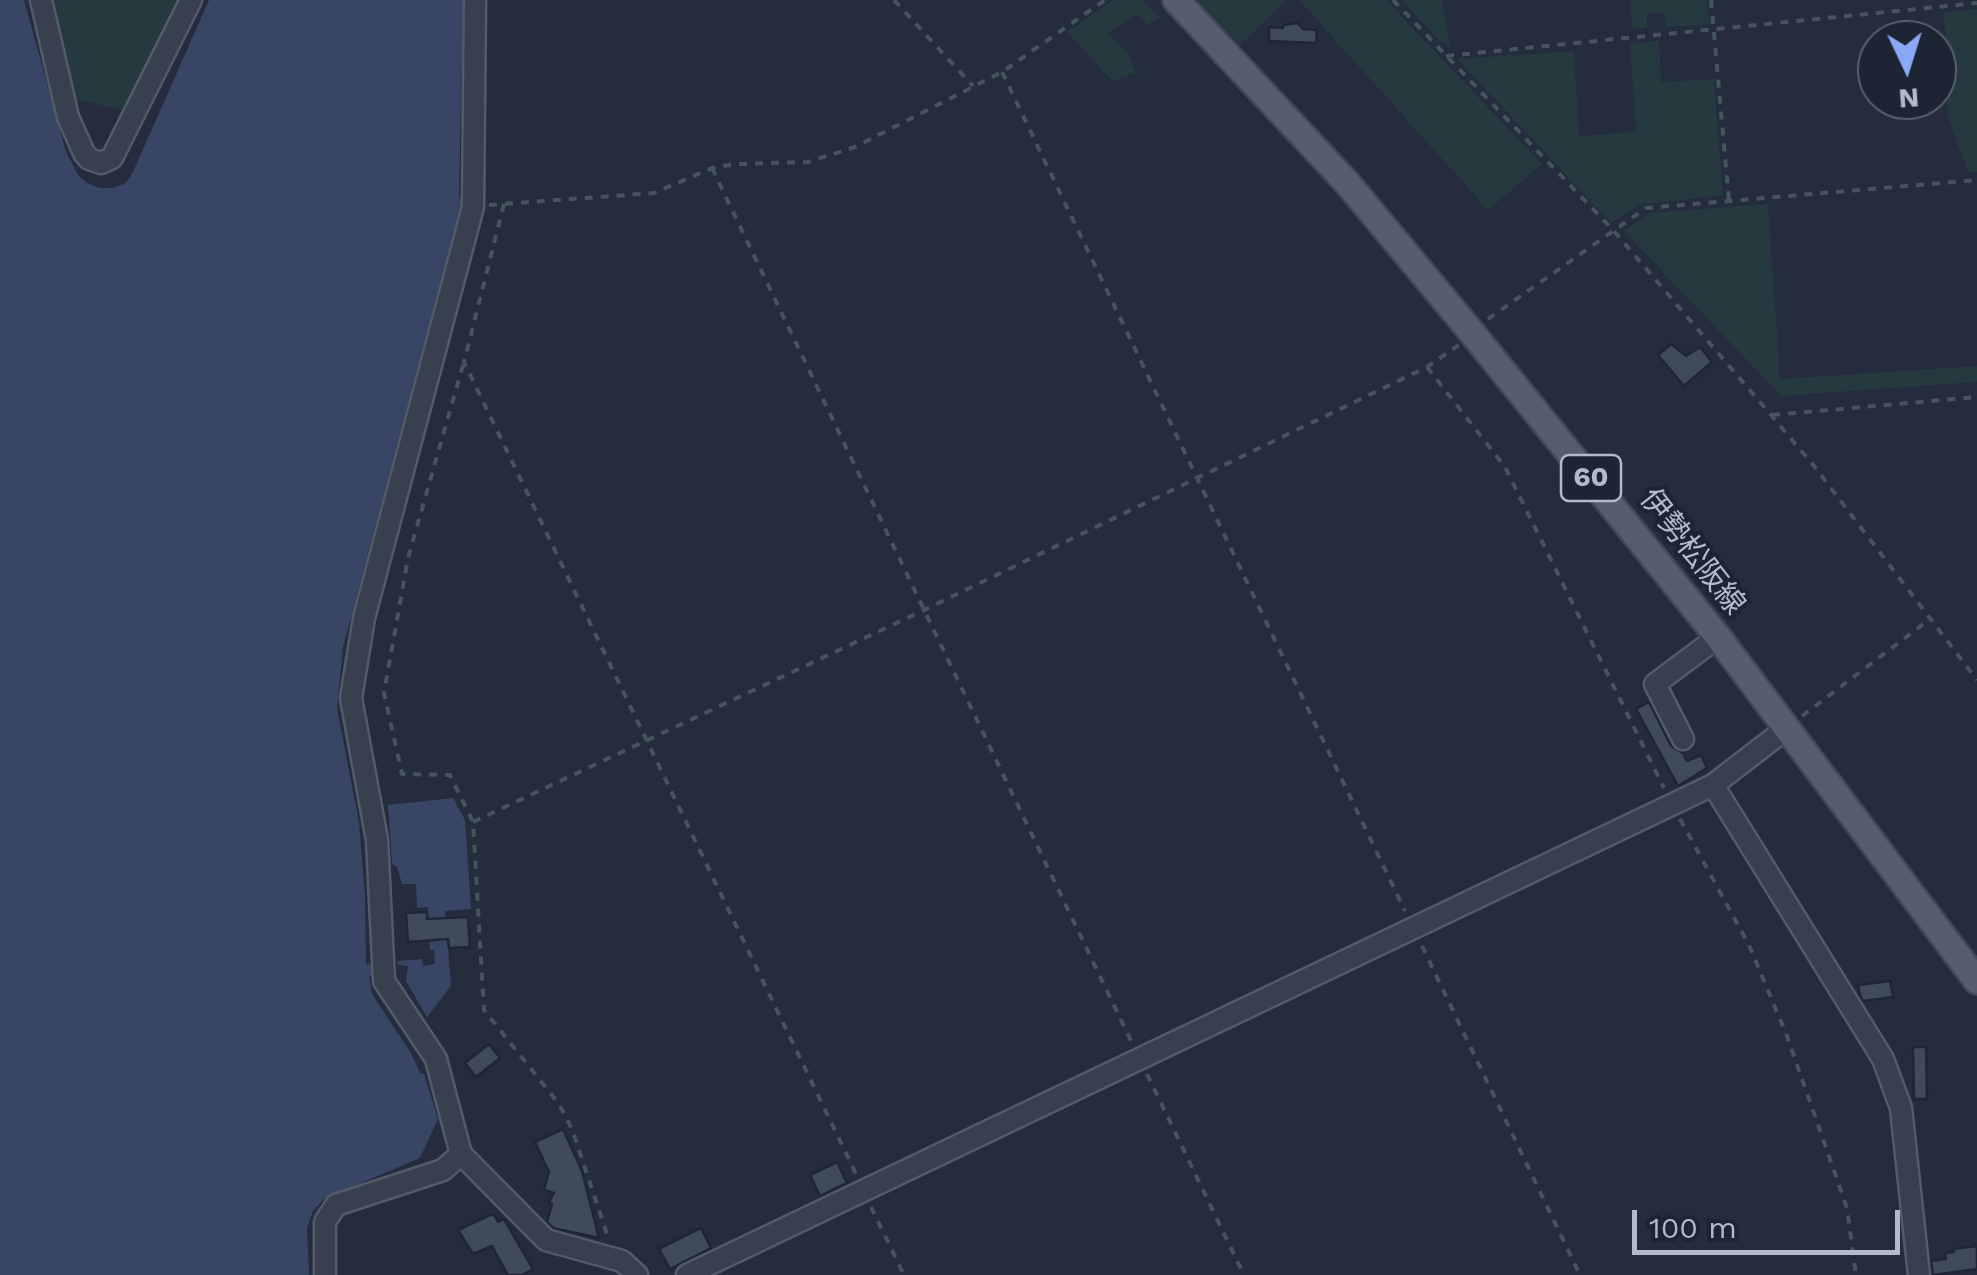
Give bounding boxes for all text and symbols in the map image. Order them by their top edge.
north arrow [1857,20,1957,120]
text: N [1897,81,1920,116]
road number: 60 [1561,455,1621,501]
street label: 伊勢松阪線 [1632,482,1752,622]
scale bar [1637,1190,1904,1252]
text: 100 m [1649,1210,1737,1245]

